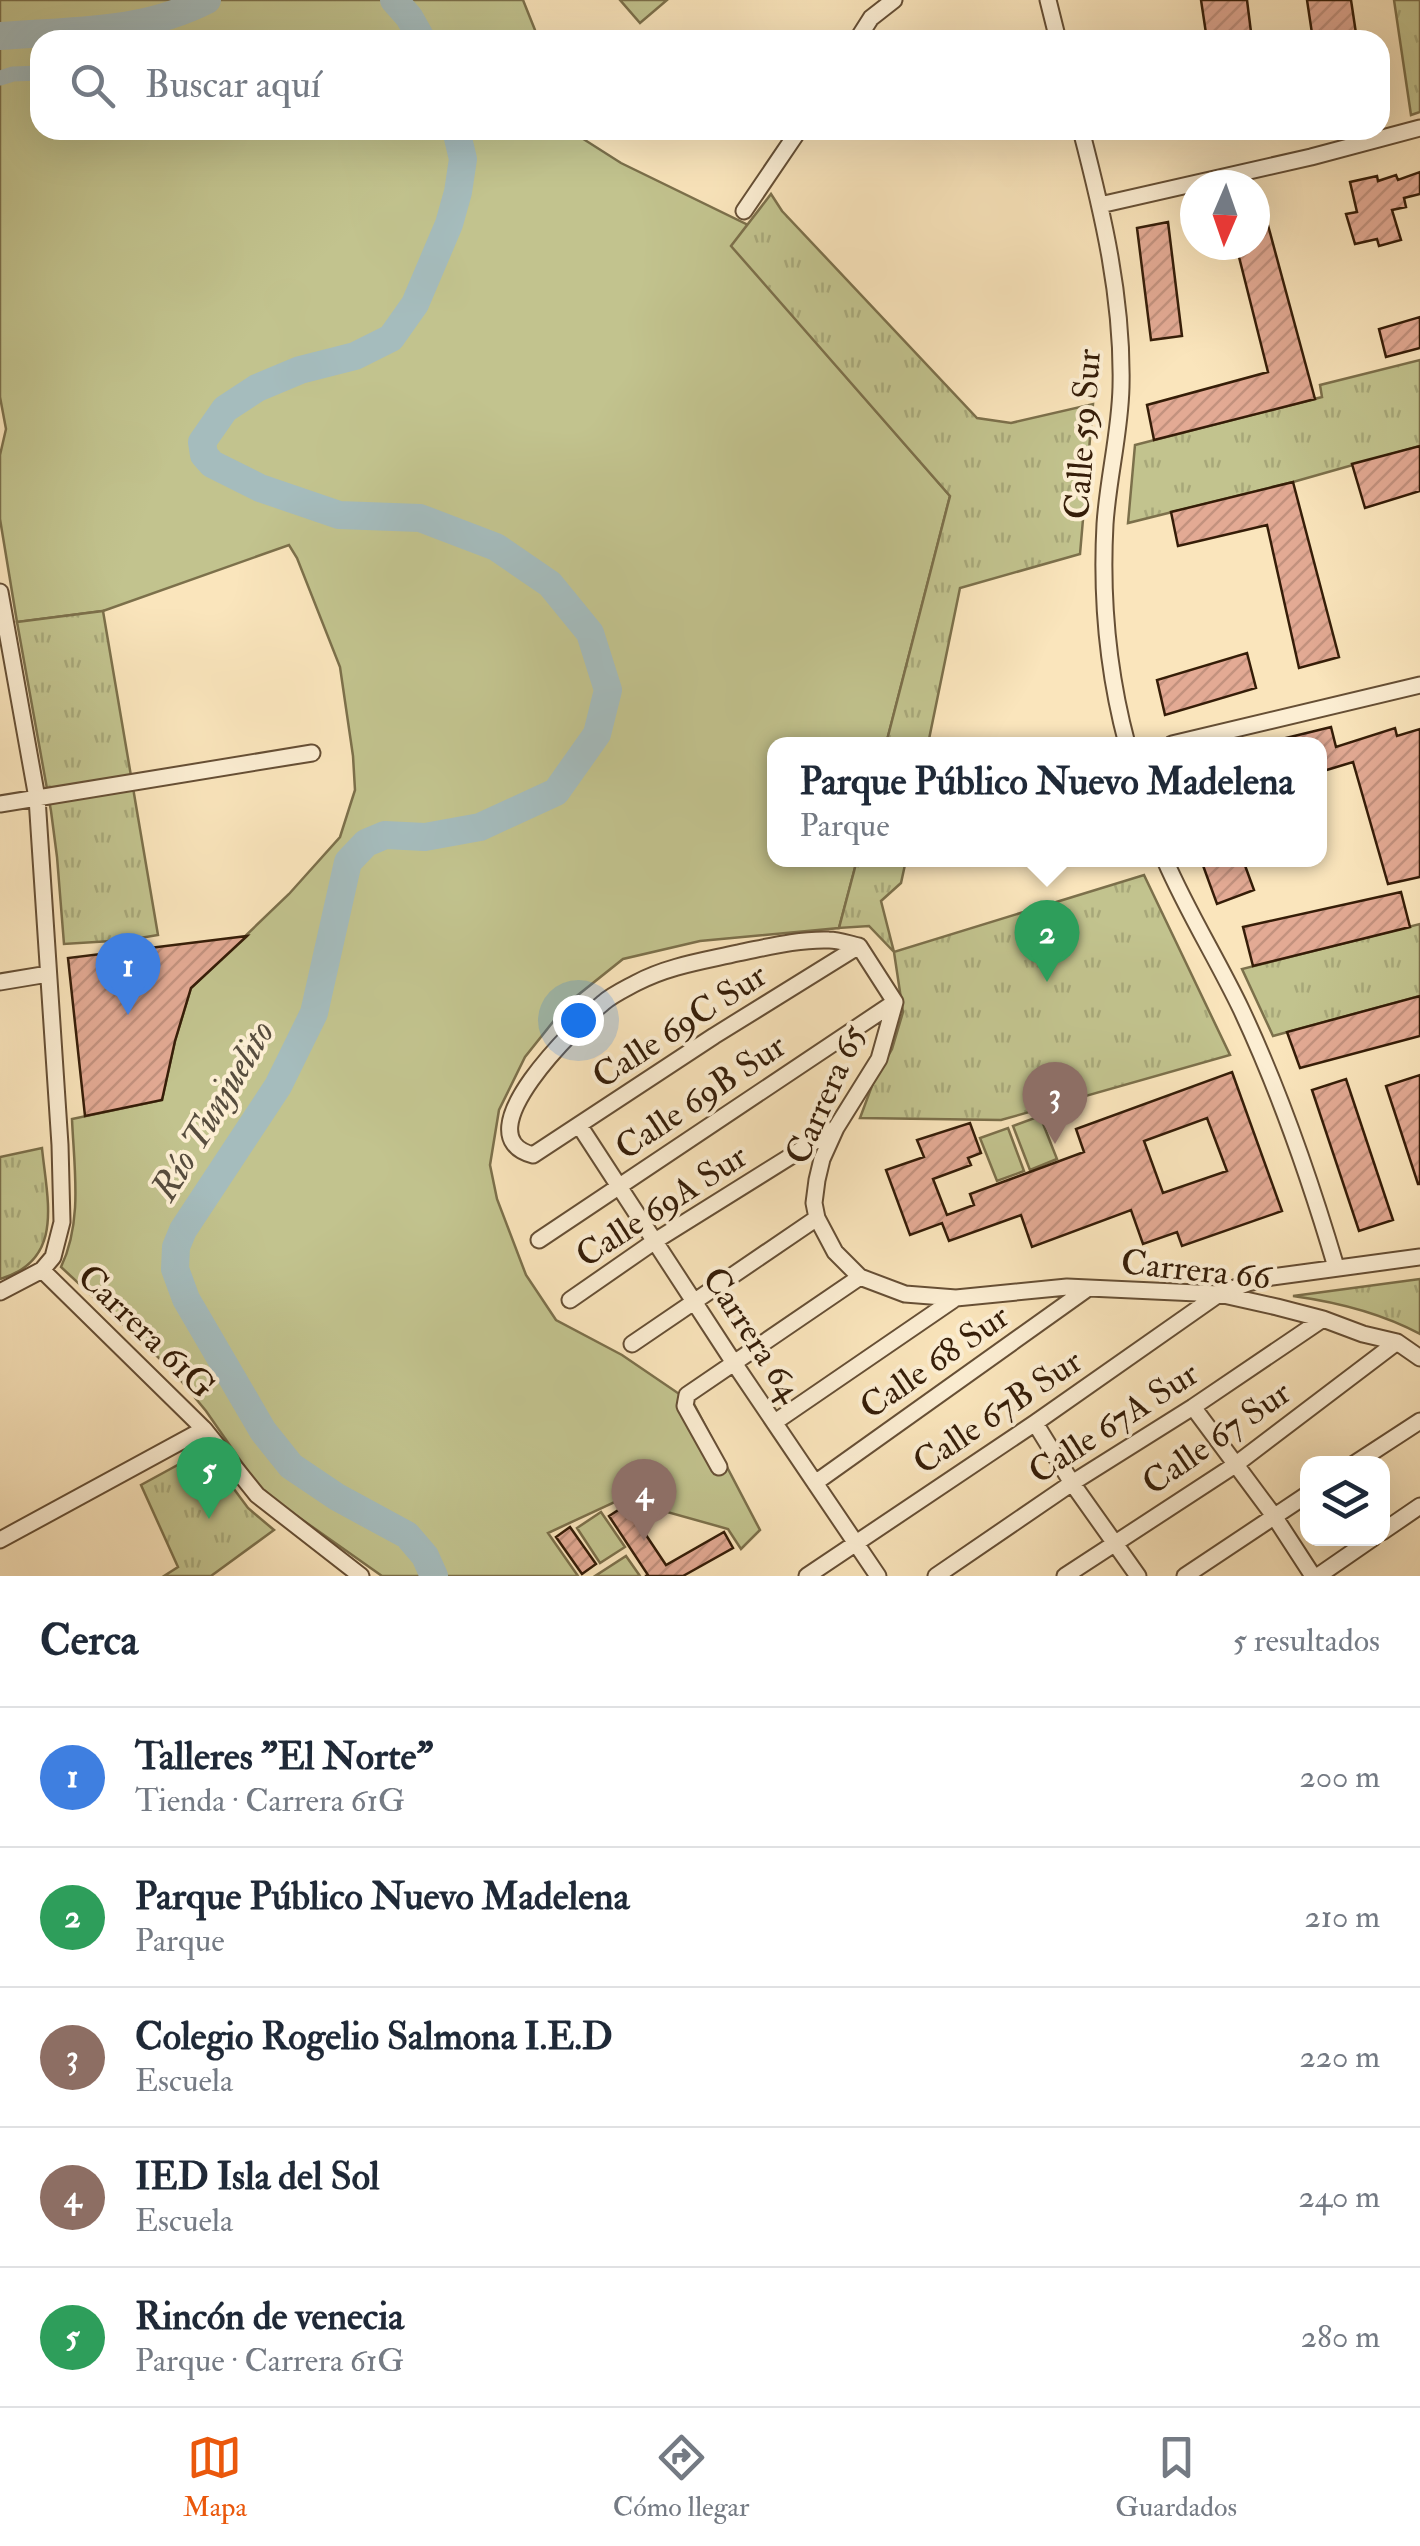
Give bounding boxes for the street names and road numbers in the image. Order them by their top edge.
street label: Calle 59 Sur [1055,347,1111,521]
street label: Calle 69C Sur [584,953,775,1098]
street label: Carrera 65 [776,1017,876,1171]
street label: Calle 69B Sur [607,1024,794,1170]
street label: Calle 69A Sur [568,1134,755,1277]
street label: Carrera 66 [1119,1240,1275,1300]
street label: Carrera 61G [68,1255,224,1408]
street label: Carrera 64 [692,1259,813,1412]
street label: Calle 68 Sur [852,1295,1017,1429]
street label: Calle 67B Sur [905,1339,1090,1484]
street label: Calle 67A Sur [1020,1352,1207,1494]
street label: Calle 67 Sur [1134,1371,1299,1505]

